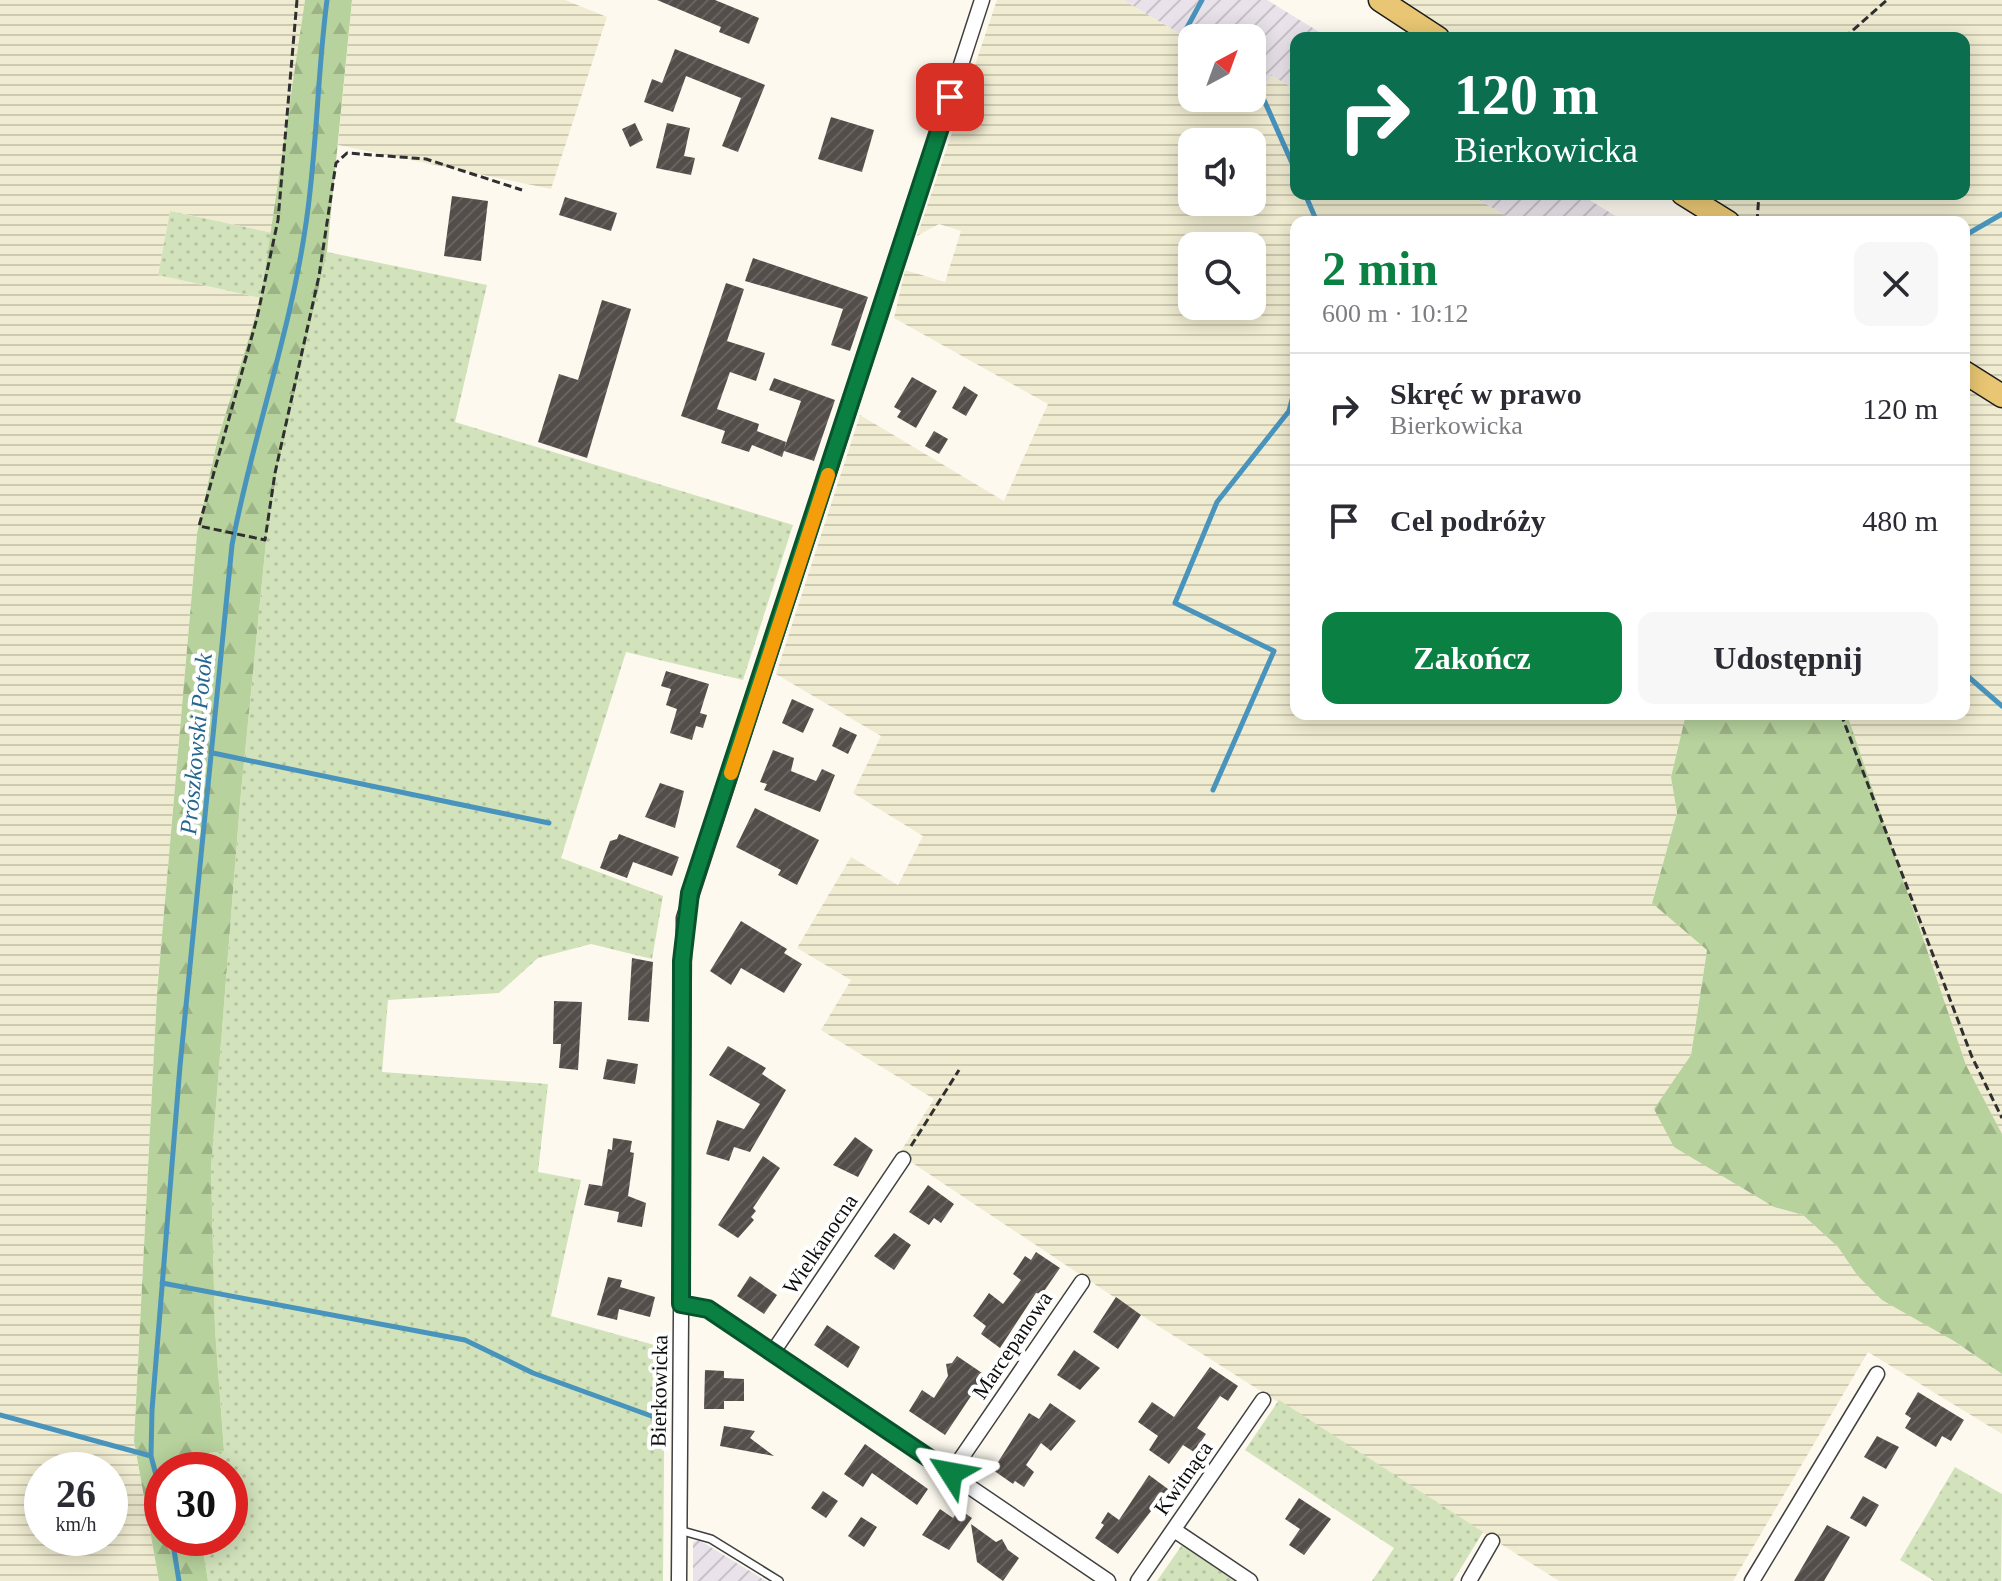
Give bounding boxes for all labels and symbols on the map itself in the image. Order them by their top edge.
north arrow [1178,24,1266,112]
pin [916,63,984,131]
water label: Prószkowski Potok [175,652,217,837]
street label: Wielkanocna [777,1189,863,1299]
street label: Marcepanowa [967,1286,1057,1404]
street label: Bierkowicka [646,1334,672,1447]
position arrow [909,1431,993,1515]
street label: Kwitnąca [1149,1436,1218,1520]
speed limit sign: 30 [144,1452,248,1556]

